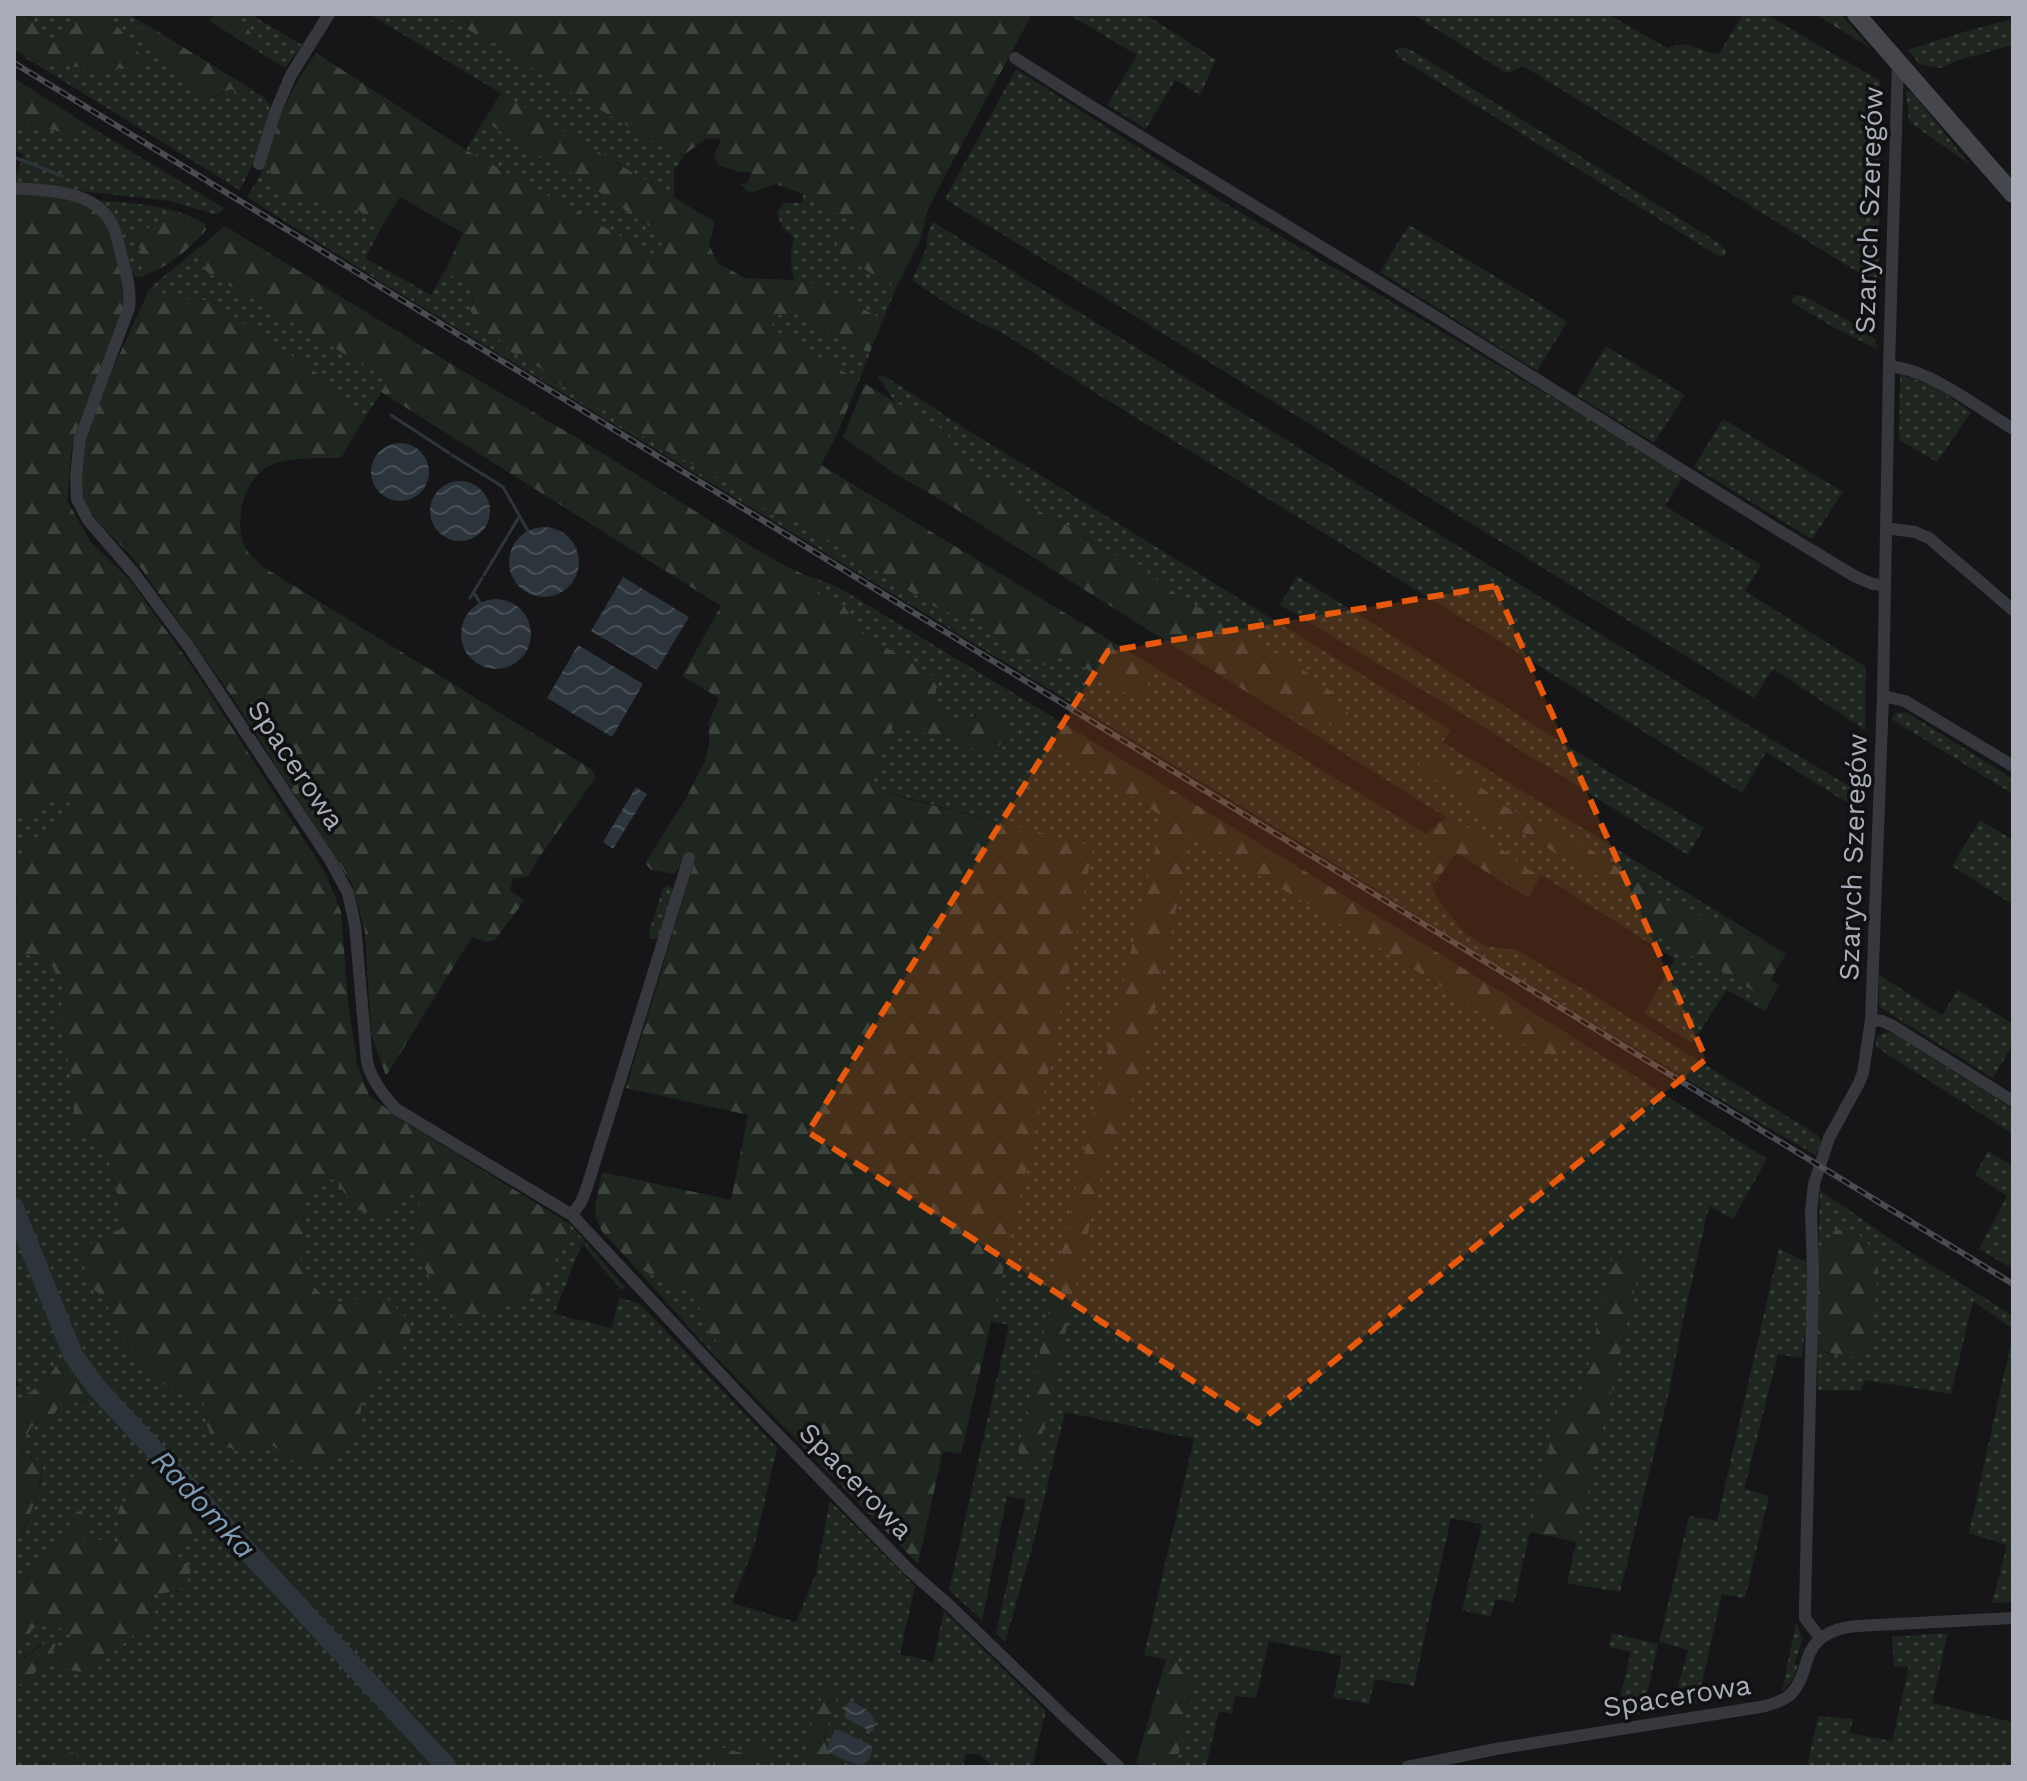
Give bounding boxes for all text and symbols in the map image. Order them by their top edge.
street label: Szarych Szeregów [1848,86,1890,334]
street label: Spacerowa [241,694,352,836]
street label: Szarych Szeregów [1832,733,1874,981]
street label: Spacerowa [792,1416,920,1546]
water label: Radomka [145,1442,263,1566]
street label: Spacerowa [1601,1668,1753,1724]

